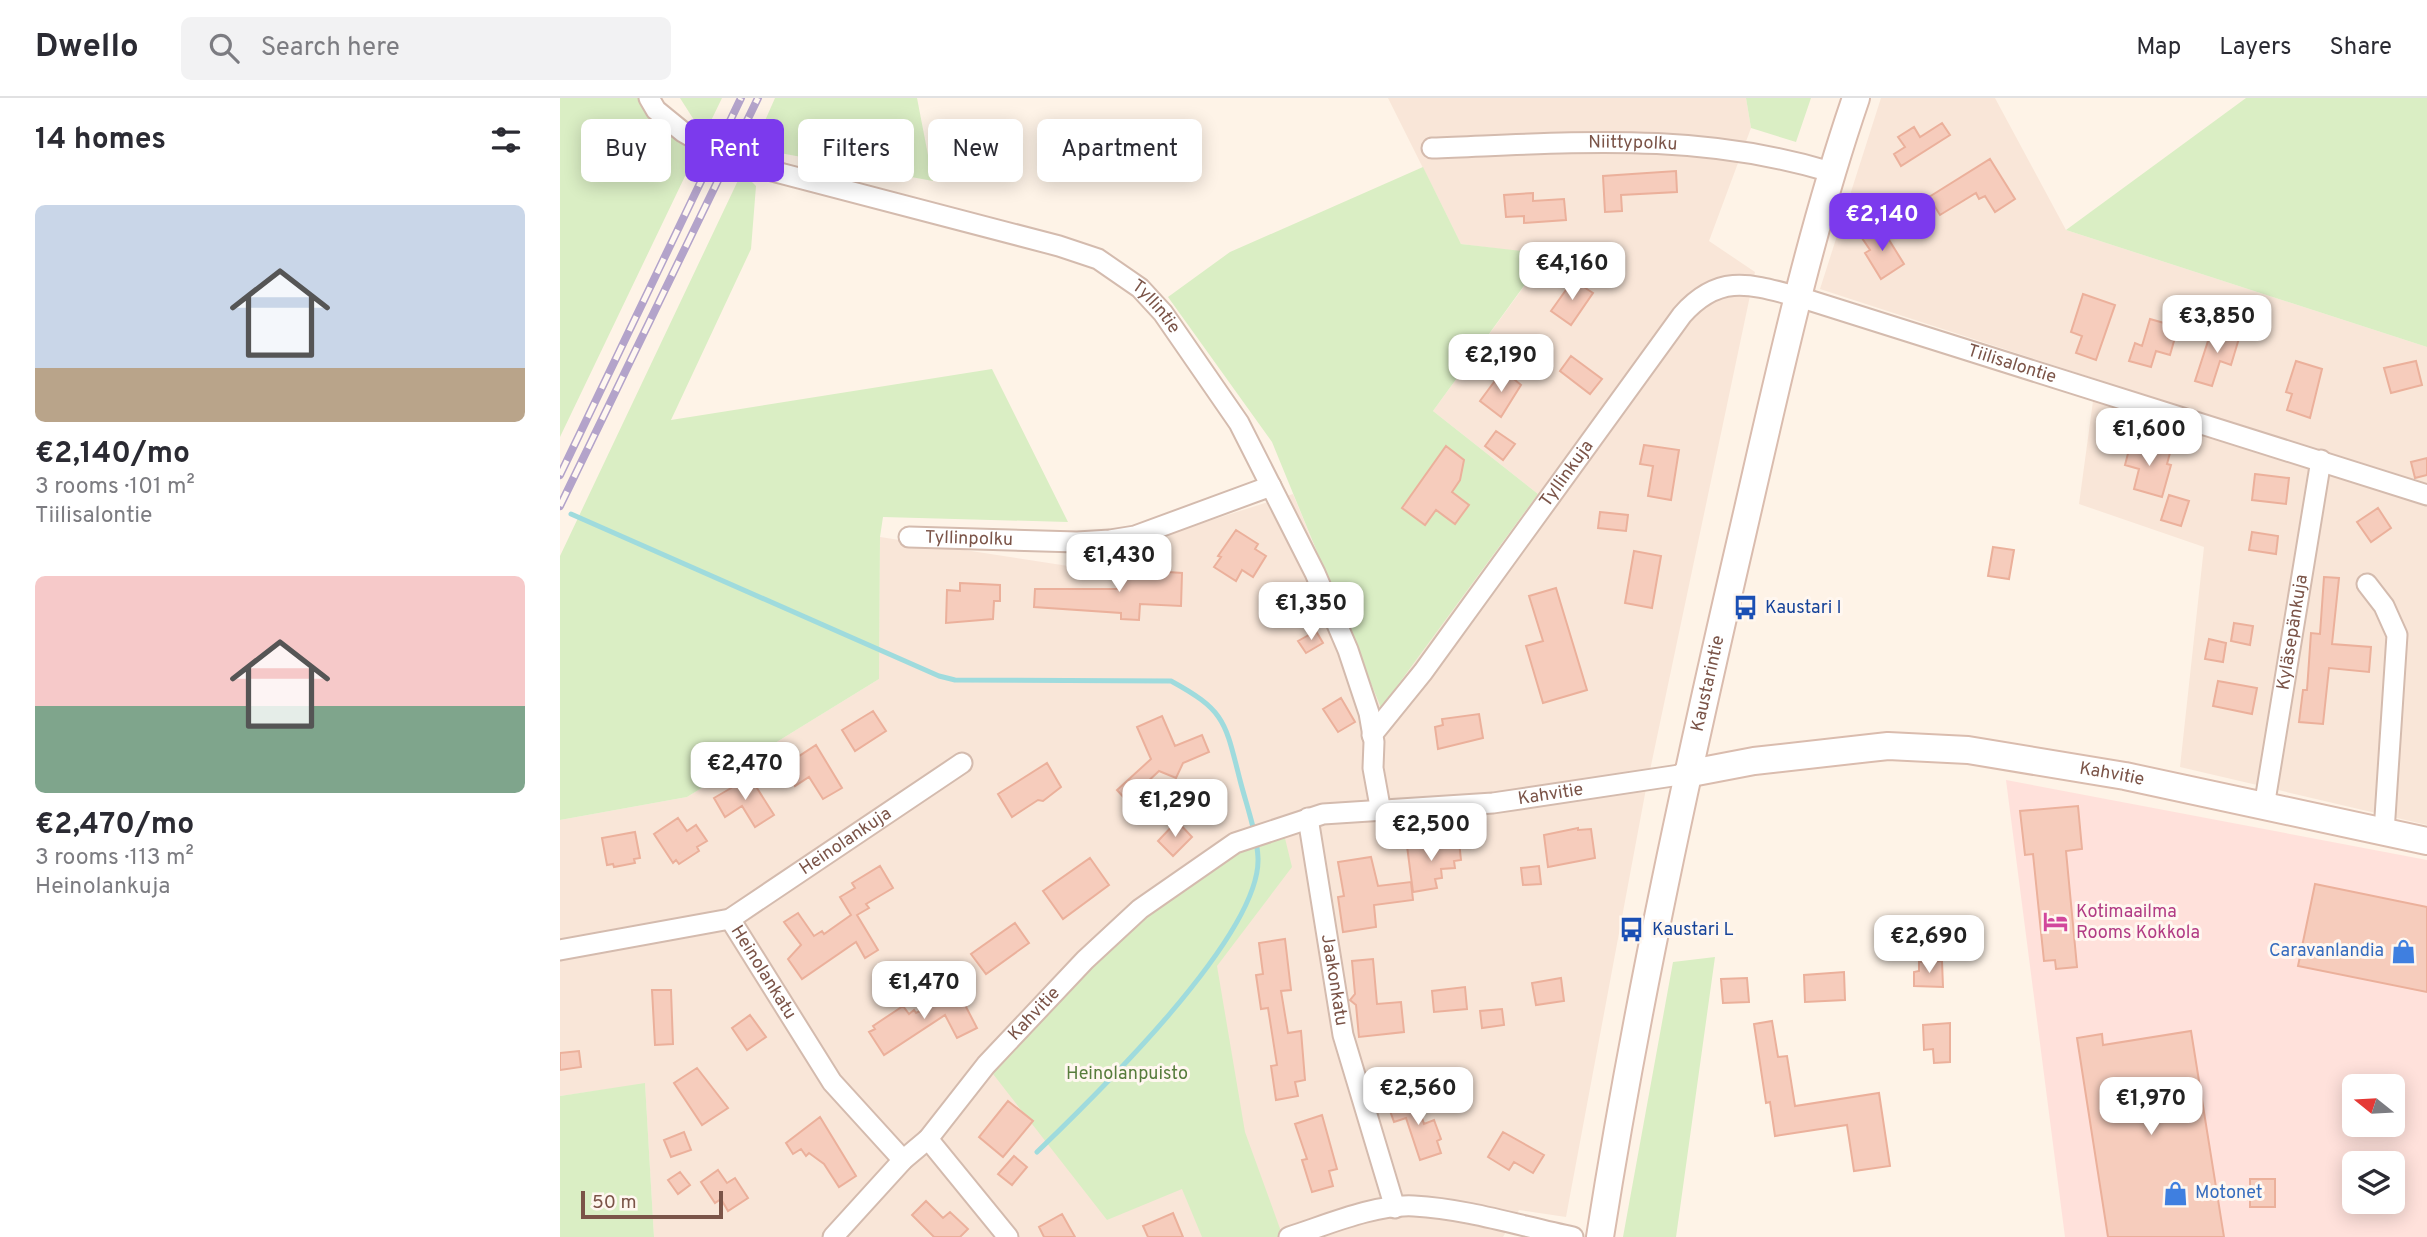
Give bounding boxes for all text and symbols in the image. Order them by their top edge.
search box [181,17,671,80]
text: Dwello [35,27,139,69]
icon: search [205,29,243,67]
text: Search here [261,32,400,65]
text: Map [2136,33,2181,63]
text: Layers [2219,33,2291,63]
text: Share [2329,33,2392,63]
chip: Buy [581,119,671,182]
chip: Rent [685,119,784,182]
chip: Filters [798,119,914,182]
chip: New [928,119,1023,182]
chip: Apartment [1037,119,1202,182]
icon: filters [487,121,525,159]
text: 14 homes [35,122,166,159]
street label: Niittypolku [1588,131,1678,156]
pin: €2,140 [1825,194,1939,253]
text: €2,140 [1845,201,1919,230]
pin: €4,160 [1515,242,1629,302]
icon: home [217,250,343,376]
text: €4,160 [1535,250,1609,279]
street label: Tyllintie [1127,274,1185,338]
pin: €3,850 [2160,296,2274,355]
text: €3,850 [2178,303,2256,332]
pin: €2,190 [1444,334,1558,394]
street label: Tiilisalontie [1965,339,2059,389]
text: €2,190 [1465,342,1537,371]
pin: €1,600 [2092,408,2206,468]
text: €1,600 [2112,416,2186,445]
text: €2,140/mo [35,436,190,473]
street label: Tyllinkuja [1535,436,1599,512]
text: 3 rooms · 101 m² [35,473,195,502]
text: Tiilisalontie [35,502,152,531]
street label: Tyllinpolku [924,526,1013,552]
pin: €1,430 [1062,534,1176,594]
text: €1,430 [1082,542,1156,571]
street label: Kyläsepänkuja [2272,573,2314,692]
pin: €1,350 [1254,582,1368,642]
text: €1,350 [1275,590,1347,619]
bus stop icon: Kaustari I [1731,594,1759,622]
place label: Kaustari I [1765,597,1842,620]
icon: home [217,621,343,747]
street label: Kaustarintie [1686,633,1730,734]
pin: €2,470 [688,742,802,802]
text: €2,470 [707,750,783,779]
street label: Kahvitie [2078,757,2147,791]
street label: Kahvitie [1516,778,1585,811]
pin: €1,290 [1118,780,1232,839]
text: €1,290 [1138,787,1212,816]
street label: Heinolankuja [795,802,896,880]
pin: €2,500 [1374,804,1488,863]
text: €2,470/mo [35,807,194,844]
text: €2,500 [1392,811,1470,840]
text: 3 rooms · 113 m² [35,844,194,873]
text: Heinolankuja [35,873,170,902]
place label: Kotimaailma Rooms Kokkola [2076,901,2200,945]
hotel icon: Kotimaailma Rooms Kokkola [2042,908,2070,936]
bus stop icon: Kaustari L [1618,916,1646,944]
pin: €2,690 [1872,916,1986,975]
place label: Kaustari L [1652,919,1734,942]
street label: Heinolankatu [725,921,801,1024]
text: €2,690 [1890,923,1968,952]
street label: Jaakonkatu [1315,932,1353,1028]
shop icon: Caravanlandia [2390,937,2418,965]
place label: Caravanlandia [2269,940,2384,963]
pin: €1,470 [867,962,981,1021]
text: €1,470 [888,969,960,998]
street label: Kahvitie [1003,982,1065,1046]
park label: Heinolanpuisto [1066,1063,1188,1086]
pin: €2,560 [1361,1068,1475,1127]
north arrow [2342,1074,2404,1138]
map controls [2342,1074,2405,1214]
text: €2,560 [1379,1075,1457,1104]
pin: €1,970 [2094,1077,2208,1137]
text: €1,970 [2116,1085,2186,1114]
button: layers [2342,1151,2405,1214]
shop icon: Motonet [2161,1179,2189,1207]
place label: Motonet [2195,1182,2263,1205]
scale bar [581,1188,723,1220]
text: 50 m [592,1191,637,1215]

